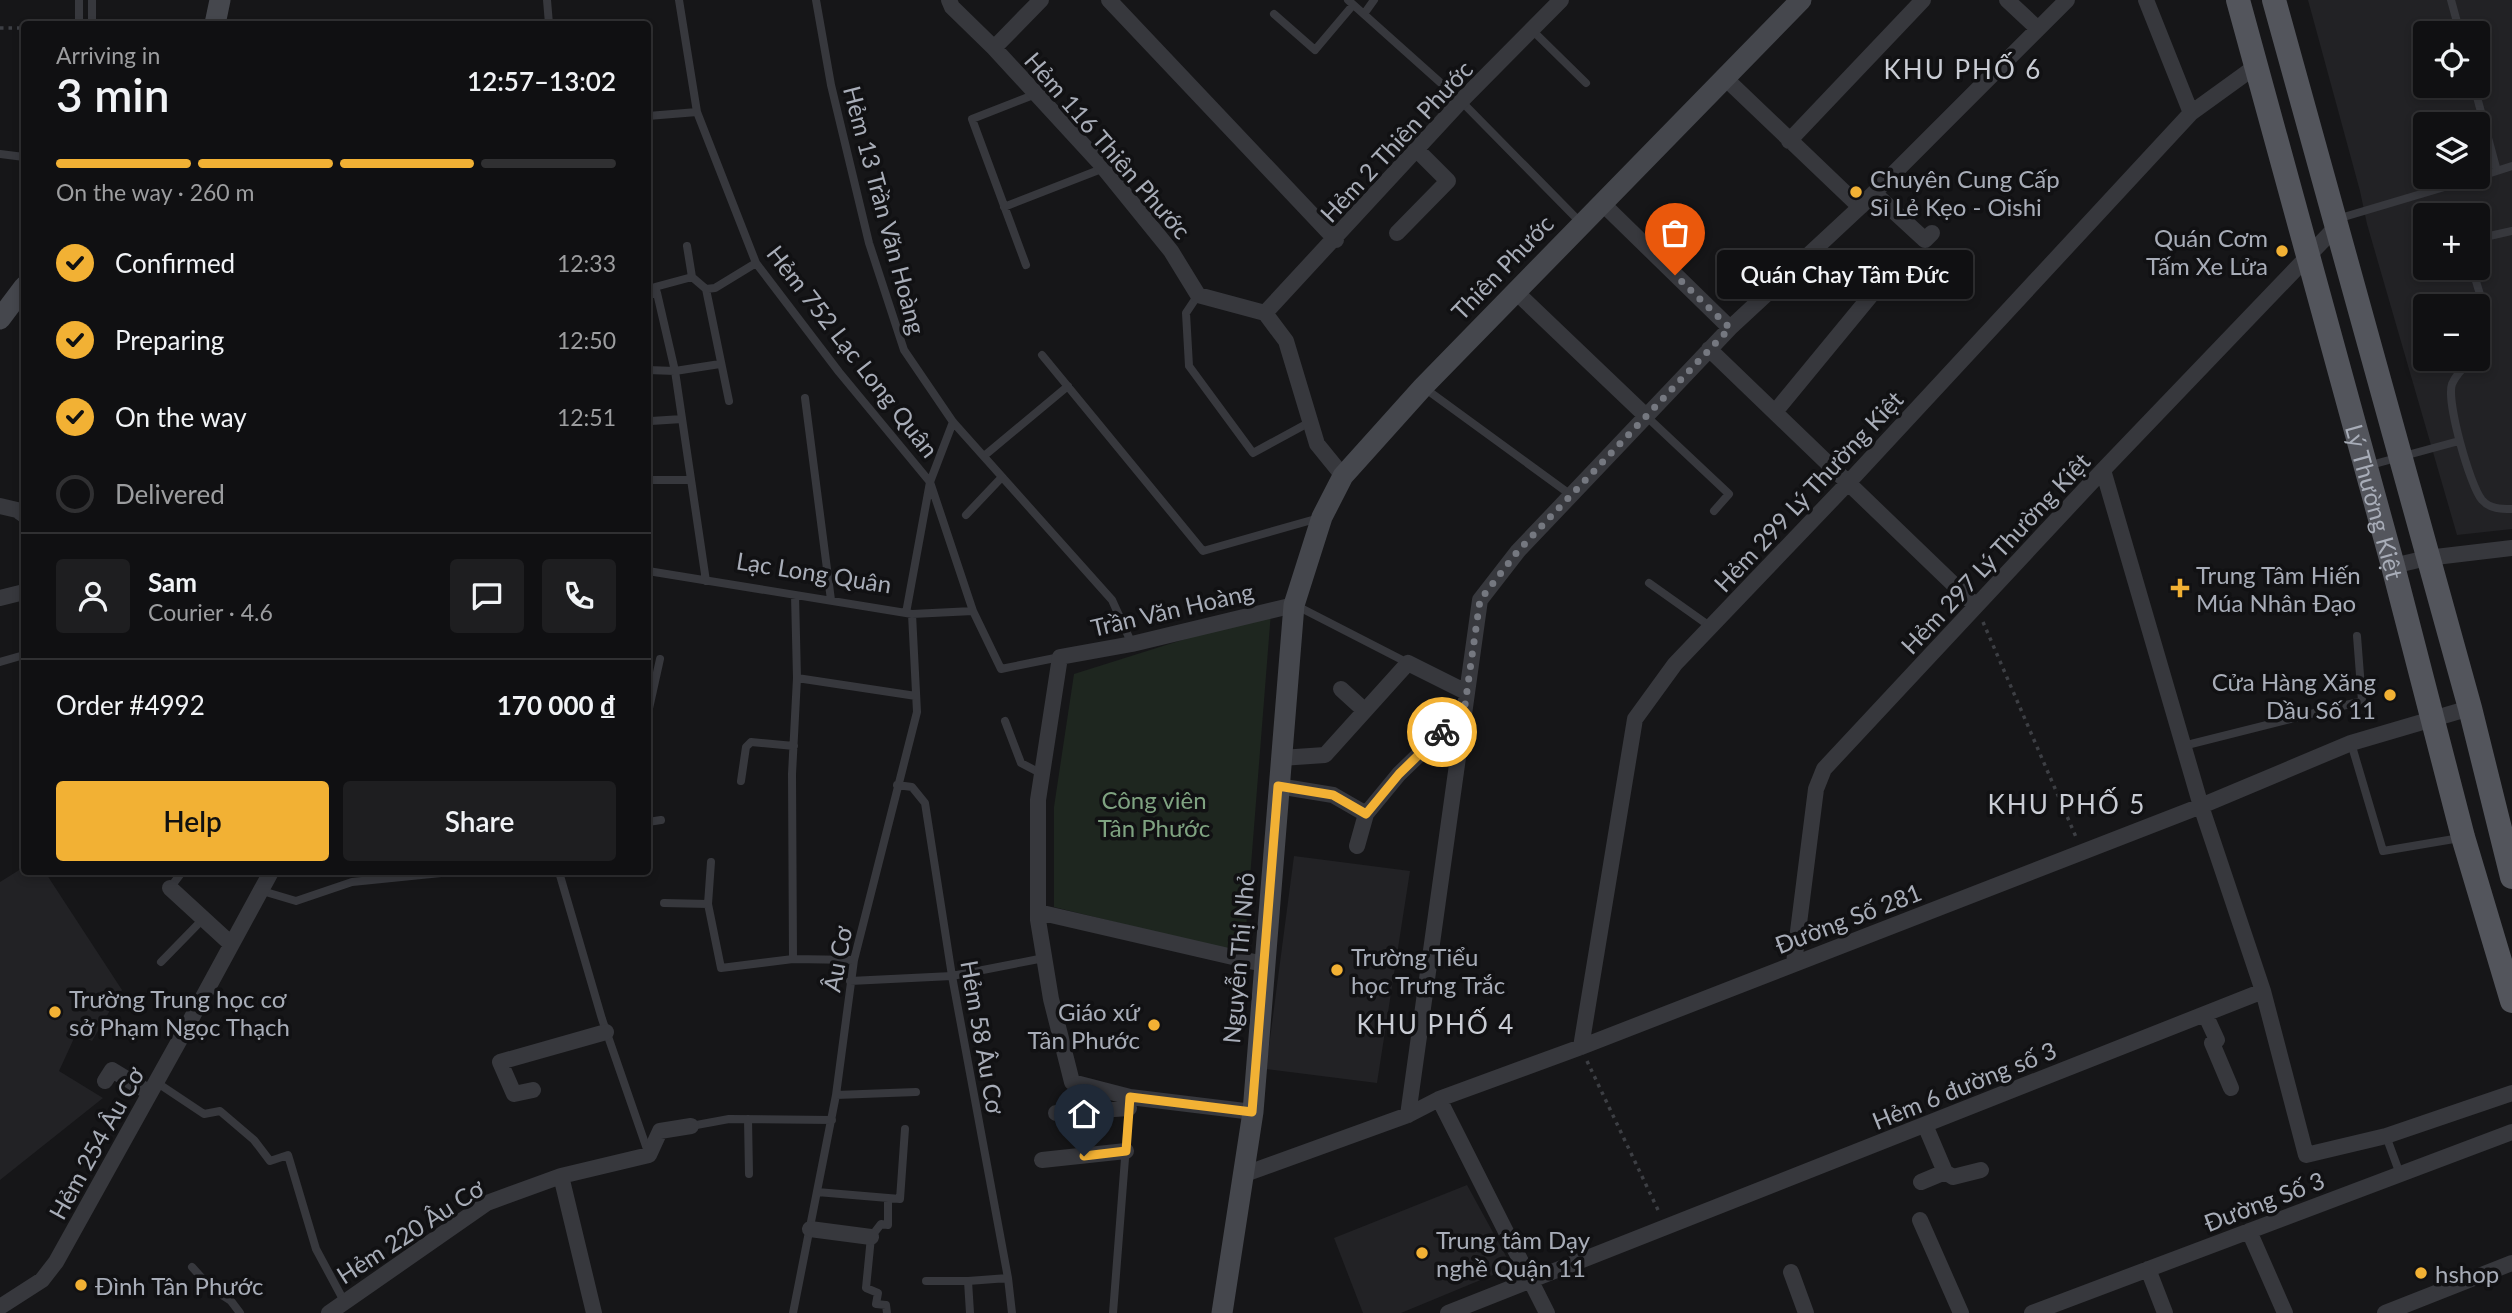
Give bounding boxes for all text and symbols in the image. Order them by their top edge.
map controls [2413,21,2490,371]
button: locate [2413,21,2490,98]
text: Arriving in [56,41,160,69]
street label: Hẻm 116 Thiên Phước [1019,46,1197,244]
district label: KHU PHỐ 6 [1884,52,2042,85]
street label: Hẻm 2 Thiên Phước [1314,54,1478,228]
text: 12:57–13:02 [467,65,616,97]
text: 3 min [56,67,170,122]
street label: Hẻm 13 Trần Văn Hoàng [838,83,932,337]
button: layers [2413,112,2490,189]
place label: Chuyên Cung Cấp Sỉ Lẻ Kẹo - Oishi [1870,164,2060,221]
text: On the way · 260 m [56,178,255,206]
marker: Chuyên Cung Cấp Sỉ Lẻ Kẹo - Oishi [1848,184,1864,200]
pin [1645,203,1705,275]
button: + [2413,203,2490,280]
street label: Thiên Phước [1445,209,1559,325]
icon: bag [1656,214,1694,252]
place label: Quán Cơm Tấm Xe Lửa [2146,223,2268,280]
street label: Hẻm 752 Lạc Long Quân [761,239,945,463]
marker: Quán Cơm Tấm Xe Lửa [2274,243,2290,259]
icon: check [56,244,94,282]
text: Confirmed [115,247,235,279]
text: 12:33 [557,249,616,277]
callout: Quán Chay Tâm Đức [1717,250,1972,300]
text: Quán Chay Tâm Đức [1741,260,1949,288]
button: − [2413,294,2490,371]
icon: check [56,321,94,359]
text: Preparing [115,324,224,356]
text: 12:50 [557,326,616,354]
street label: Hẻm 299 Lý Thường Kiệt [1707,384,1909,597]
icon: check [56,398,94,436]
text: On the way [115,401,247,433]
text: 12:51 [557,403,616,431]
street label: Lý Thường Kiệt [2340,421,2410,582]
street label: Hẻm 297 Lý Thường Kiệt [1894,446,2096,659]
text: Delivered [115,478,225,510]
street label: Lạc Long Quân [734,545,894,599]
button: person [56,559,130,633]
button: chat [450,559,524,633]
button: phone [542,559,616,633]
place label: Trung Tâm Hiến Múa Nhân Đạo [2196,560,2361,617]
text: Sam [148,566,197,598]
street label: Trần Văn Hoàng [1088,576,1256,642]
marker: Trung Tâm Hiến Múa Nhân Đạo [2170,578,2190,598]
text: Courier · 4.6 [148,598,273,626]
place label: Cửa Hàng Xăng Dầu Số 11 [2212,667,2376,724]
marker: Cửa Hàng Xăng Dầu Số 11 [2382,687,2398,703]
text: Order #4992 [56,689,205,721]
text: 170 000 ₫ [497,689,616,721]
courier [1407,697,1477,767]
icon: bike [1423,713,1461,751]
button: Help [56,781,329,861]
button: Share [343,781,616,861]
park label: Công viên Tân Phước [1098,785,1210,842]
district label: KHU PHỐ 5 [1988,787,2146,820]
street label: Nguyễn Thị Nhỏ [1216,871,1260,1045]
street label: Đường Số 281 [1771,877,1925,959]
street label: Âu Cơ [816,924,858,994]
place label: Trường Tiểu học Trưng Trắc [1351,942,1505,999]
street label: Hẻm 58 Âu Cơ [955,958,1011,1116]
marker: Trường Tiểu học Trưng Trắc [1329,962,1345,978]
place label: Trường Trung học cơ sở Phạm Ngọc Thạch [69,984,290,1041]
place label: Giáo xứ Tân Phước [1028,997,1141,1054]
marker: Trường Trung học cơ sở Phạm Ngọc Thạch [47,1004,63,1020]
district label: KHU PHỐ 4 [1357,1007,1515,1040]
marker: Giáo xứ Tân Phước [1146,1017,1162,1033]
street label: Hẻm 6 đường số 3 [1868,1035,2060,1135]
street label: Hẻm 254 Âu Cơ [42,1062,150,1224]
pin [1054,1084,1114,1156]
icon: home [1065,1095,1103,1133]
street label: Đường Số 3 [2200,1165,2328,1237]
street label: Hẻm 220 Âu Cơ [331,1172,489,1289]
place label: Trung tâm Dạy nghề Quận 11 [1436,1225,1591,1282]
marker: Trung tâm Dạy nghề Quận 11 [1414,1245,1430,1261]
place label: hshop [2435,1259,2499,1288]
marker: hshop [2413,1265,2429,1281]
place label: Đình Tân Phước [95,1271,264,1300]
marker: Đình Tân Phước [73,1277,89,1293]

